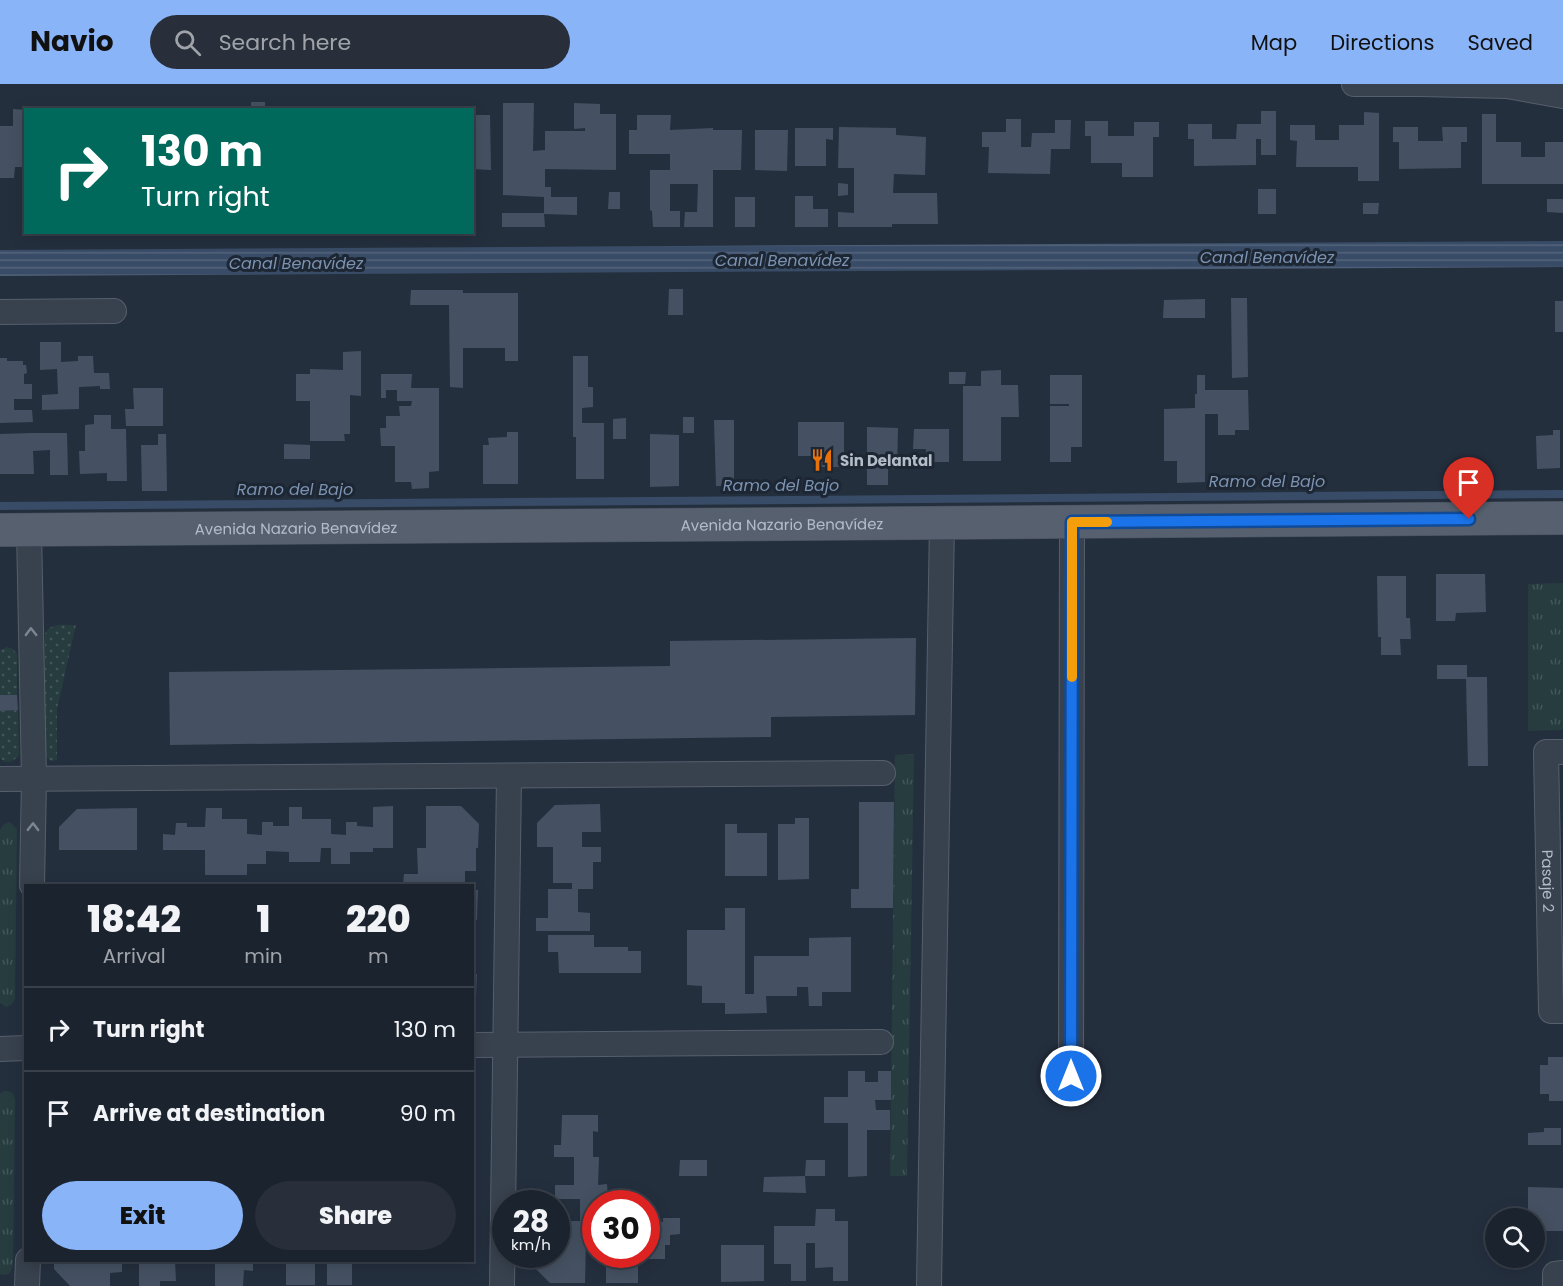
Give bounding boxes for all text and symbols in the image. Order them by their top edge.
search box [150,15,570,69]
text: Navio [30,22,114,61]
icon: search [171,26,204,59]
text: Search here [219,27,351,58]
text: Map [1251,28,1297,57]
text: Directions [1330,28,1434,57]
text: Saved [1467,28,1533,57]
text: 130 m [141,122,263,181]
icon: right [42,132,120,210]
text: Turn right [141,178,270,215]
water label: Canal Benavídez [1200,246,1335,269]
water label: Canal Benavídez [715,249,850,272]
water label: Canal Benavídez [229,252,364,275]
restaurant icon: Sin Delantal [809,447,835,473]
place label: Sin Delantal [840,450,933,471]
pin [1443,457,1494,519]
icon: arrive [1452,466,1485,499]
water label: Ramo del Bajo [1209,470,1325,493]
water label: Ramo del Bajo [723,474,839,497]
water label: Ramo del Bajo [237,478,353,501]
street label: Avenida Nazario Benavídez [681,513,884,535]
street label: Avenida Nazario Benavídez [195,516,398,539]
one-way arrow [25,627,37,636]
one-way arrow [27,822,39,831]
street label: Pasaje 2 [1537,850,1560,912]
text: 18:42 [87,894,181,945]
text: 1 [257,894,270,945]
text: 220 [346,894,411,945]
text: Arrival [103,942,166,970]
text: min [244,942,283,970]
text: m [368,942,389,970]
icon: right [42,1013,75,1046]
text: Turn right [93,1014,204,1045]
text: 130 m [394,1014,456,1045]
position arrow [1039,1044,1103,1108]
icon: arrive [42,1097,75,1130]
text: Arrive at destination [93,1098,325,1129]
text: 90 m [400,1098,456,1129]
button: Exit [42,1181,243,1250]
button: Share [255,1181,456,1250]
speed limit sign: 30 [582,1190,660,1268]
text: 28 [513,1200,549,1243]
map controls [1485,1208,1545,1268]
button: search [1485,1208,1545,1268]
text: km/h [511,1234,551,1255]

